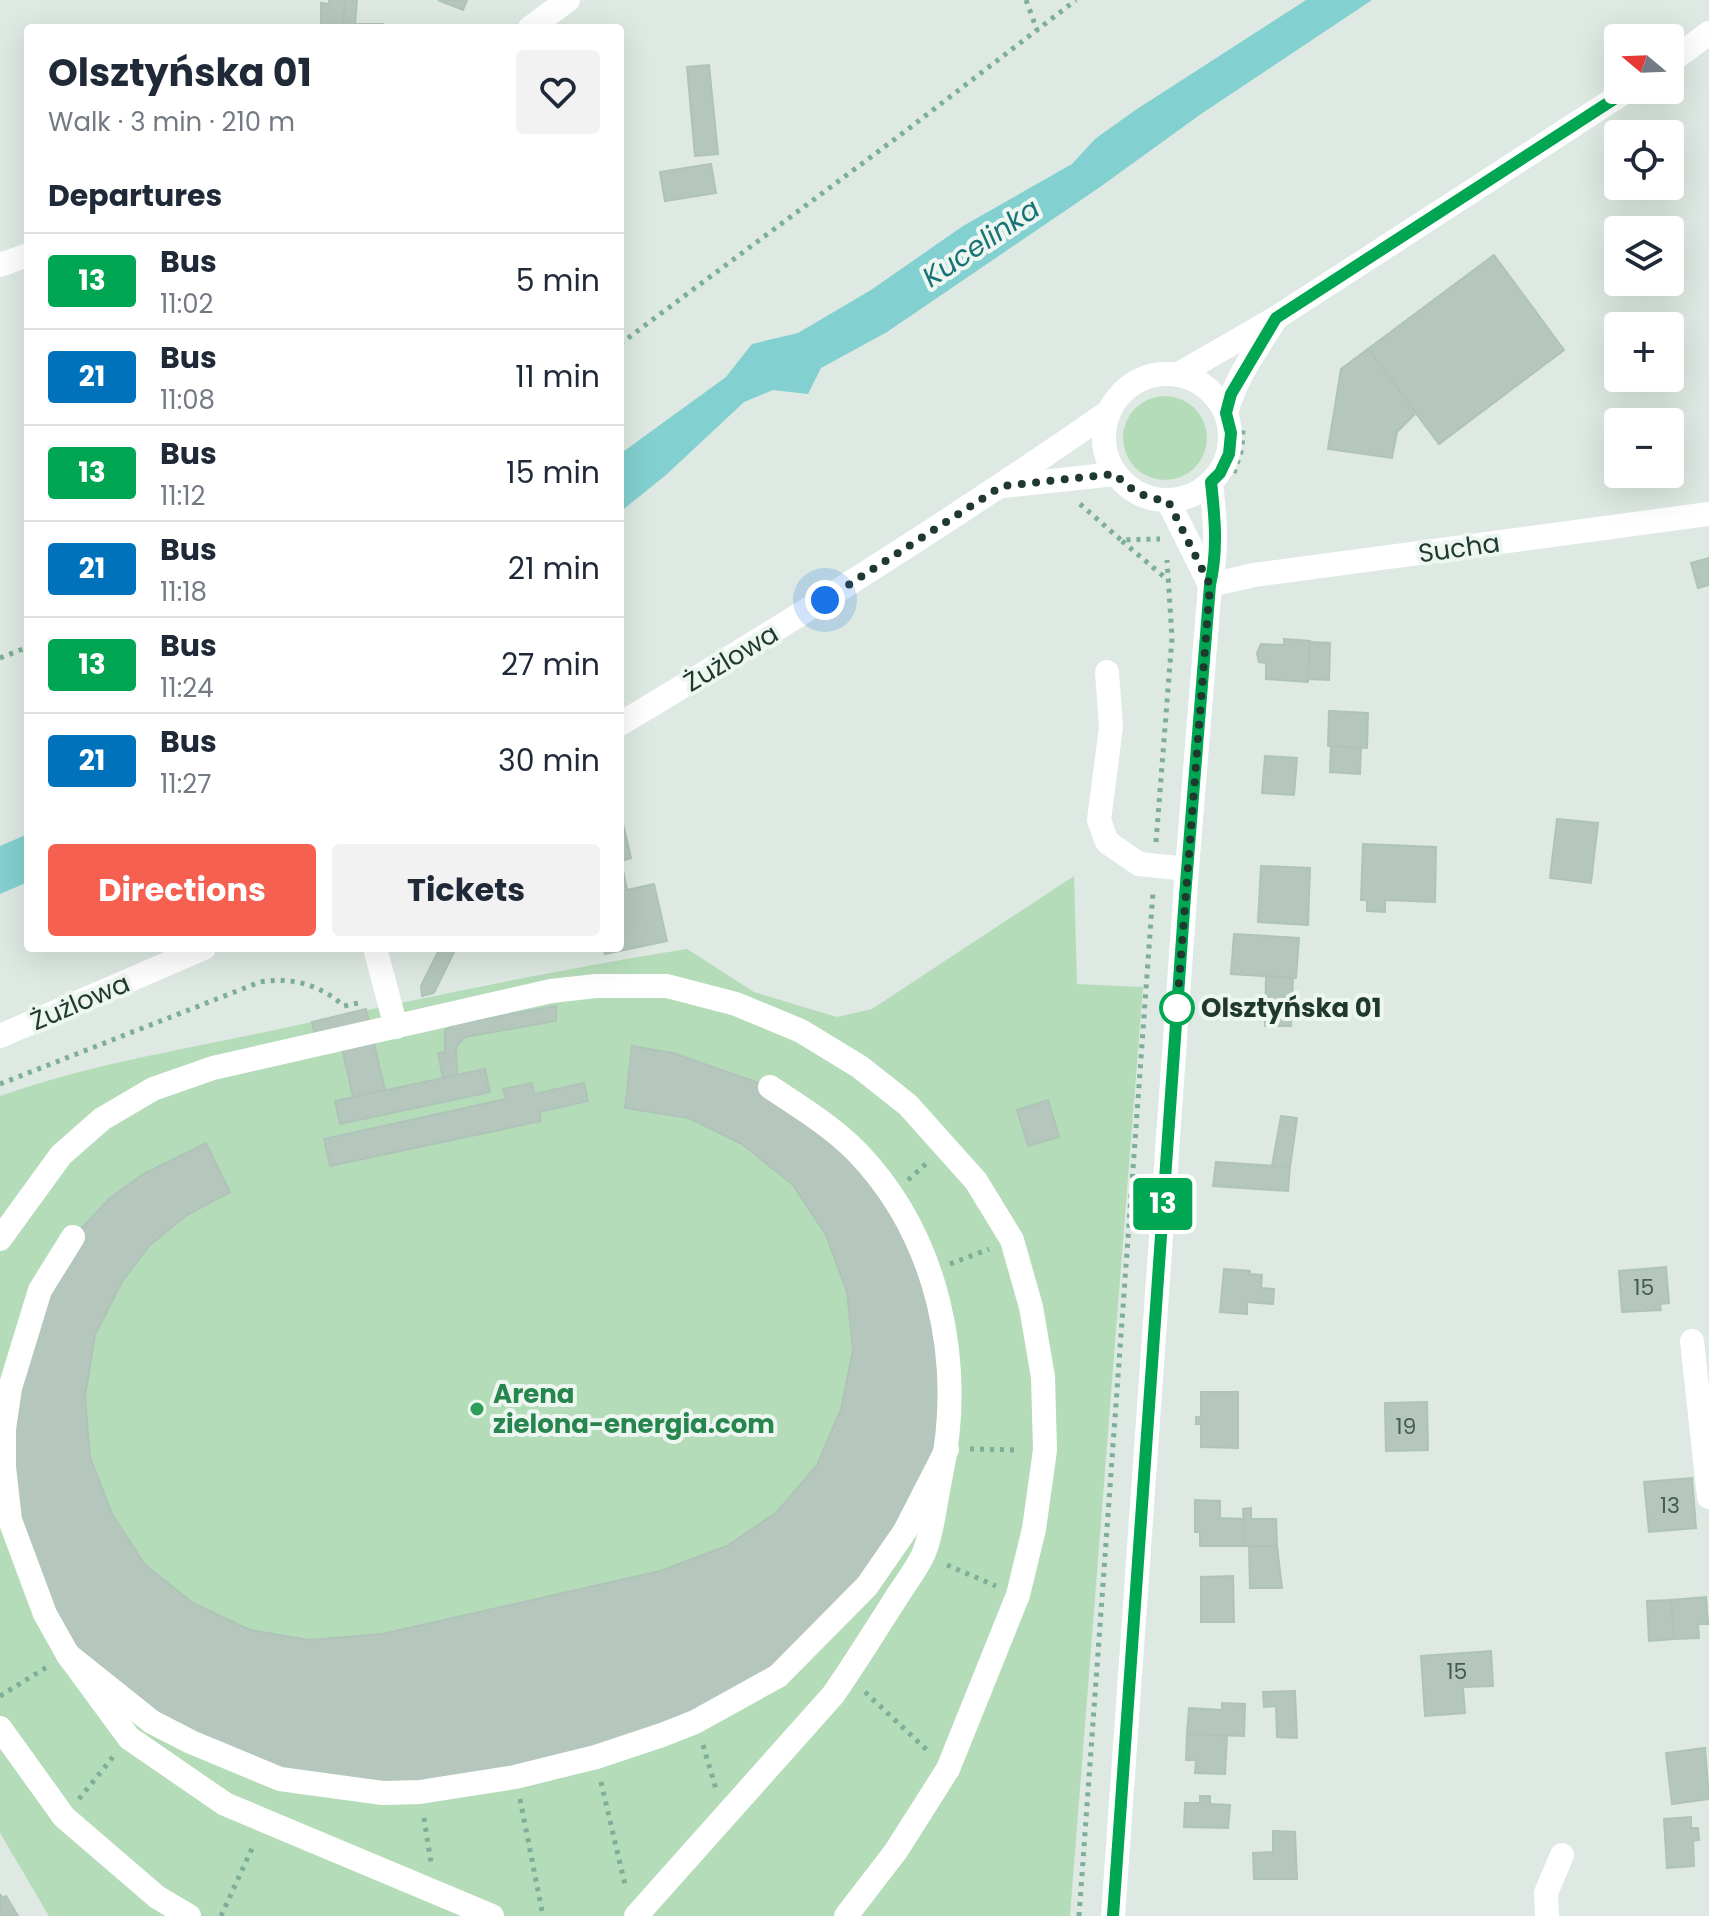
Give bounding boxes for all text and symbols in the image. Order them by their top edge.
north arrow [1604,24,1684,104]
map controls [1604,24,1684,488]
text: Olsztyńska 01 [48,46,312,99]
button: heart [516,50,600,134]
text: Walk · 3 min · 210 m [48,104,295,140]
button: locate [1604,120,1684,200]
text: Departures [48,174,222,217]
water label: Kucelinka [915,189,1048,297]
button: layers [1604,216,1684,296]
text: Bus [160,240,217,283]
text: 5 min [516,259,600,302]
text: 13 [78,261,106,300]
text: 11:02 [160,286,213,322]
button: + [1604,312,1684,392]
text: Bus [160,336,217,379]
text: 11 min [515,355,600,398]
text: 21 [79,357,105,396]
text: 11:08 [160,382,215,418]
button: − [1604,408,1684,488]
text: Bus [160,432,217,475]
text: 15 min [506,451,600,494]
text: 13 [78,453,106,492]
text: 11:12 [160,478,205,514]
street label: Sucha [1416,524,1502,572]
text: Bus [160,528,217,571]
text: 21 min [508,547,600,590]
text: 21 [79,549,105,588]
text: 11:18 [160,574,207,610]
your location [805,580,845,620]
street label: Żużlowa [677,616,785,700]
text: Bus [160,624,217,667]
text: 27 min [501,643,600,686]
text: 13 [78,645,106,684]
text: 11:24 [160,670,213,706]
text: Bus [160,720,217,763]
text: 30 min [498,739,600,782]
text: 21 [79,741,105,780]
text: 11:27 [160,766,211,802]
button: Directions [48,844,316,936]
button: Tickets [332,844,600,936]
street label: Żużlowa [25,965,135,1039]
place label: Olsztyńska 01 [1201,990,1382,1026]
marker: Olsztyńska 01 [1160,991,1194,1025]
line badge: 13 [1127,1178,1199,1230]
text: 13 [1149,1184,1177,1223]
house number: 15 [1634,1272,1654,1303]
place label: Arena zielona-energia.com [493,1376,775,1442]
marker: Arena zielona-energia.com [468,1400,486,1418]
house number: 19 [1396,1411,1416,1442]
house number: 13 [1660,1490,1680,1521]
house number: 15 [1447,1656,1467,1687]

